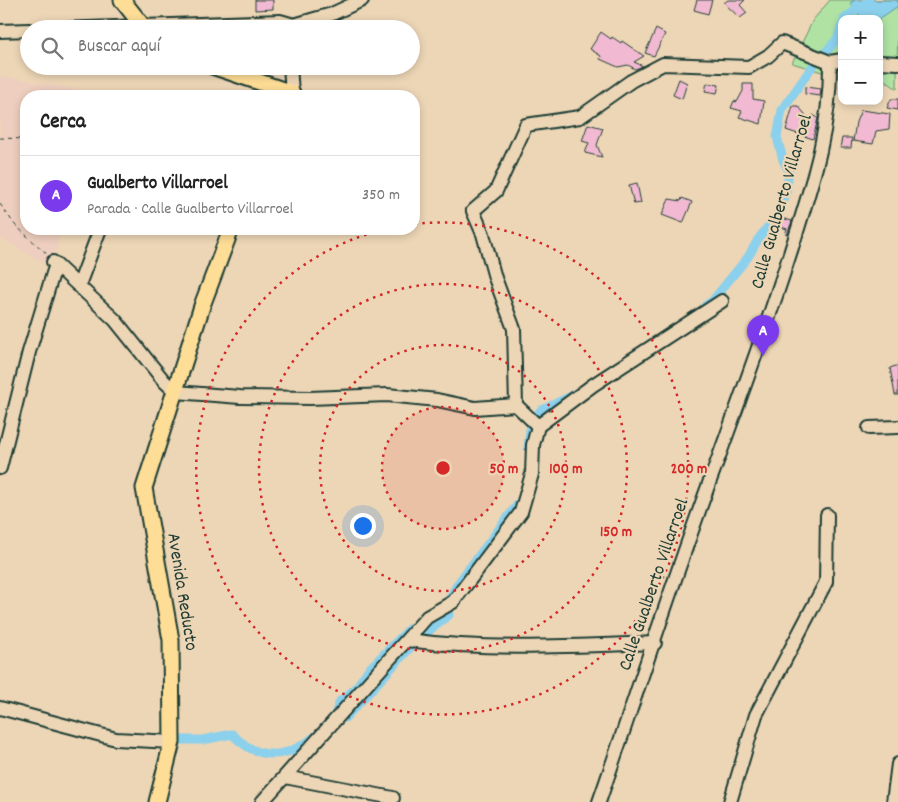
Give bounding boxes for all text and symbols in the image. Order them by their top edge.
map controls [838,15,883,105]
button: + [838,15,883,60]
search box [20,20,420,75]
icon: search [38,34,66,62]
text: Buscar aquí [78,34,160,61]
button: − [838,60,883,105]
text: Cerca [40,108,86,138]
street label: Calle Gualberto Villarroel [745,111,821,293]
text: Gualberto Villarroel [87,171,228,198]
text: A [52,184,60,207]
text: 350 m [362,184,400,207]
text: Parada · Calle Gualberto Villarroel [87,198,293,221]
pin: A [747,315,779,356]
centre of rings [434,459,452,477]
text: 50 m [490,459,518,481]
text: 100 m [549,459,583,481]
text: 200 m [671,459,707,481]
street label: Calle Gualberto Villarroel [613,495,697,675]
your location [350,513,376,539]
text: 150 m [600,522,632,544]
street label: Avenida Reducto [158,531,204,653]

